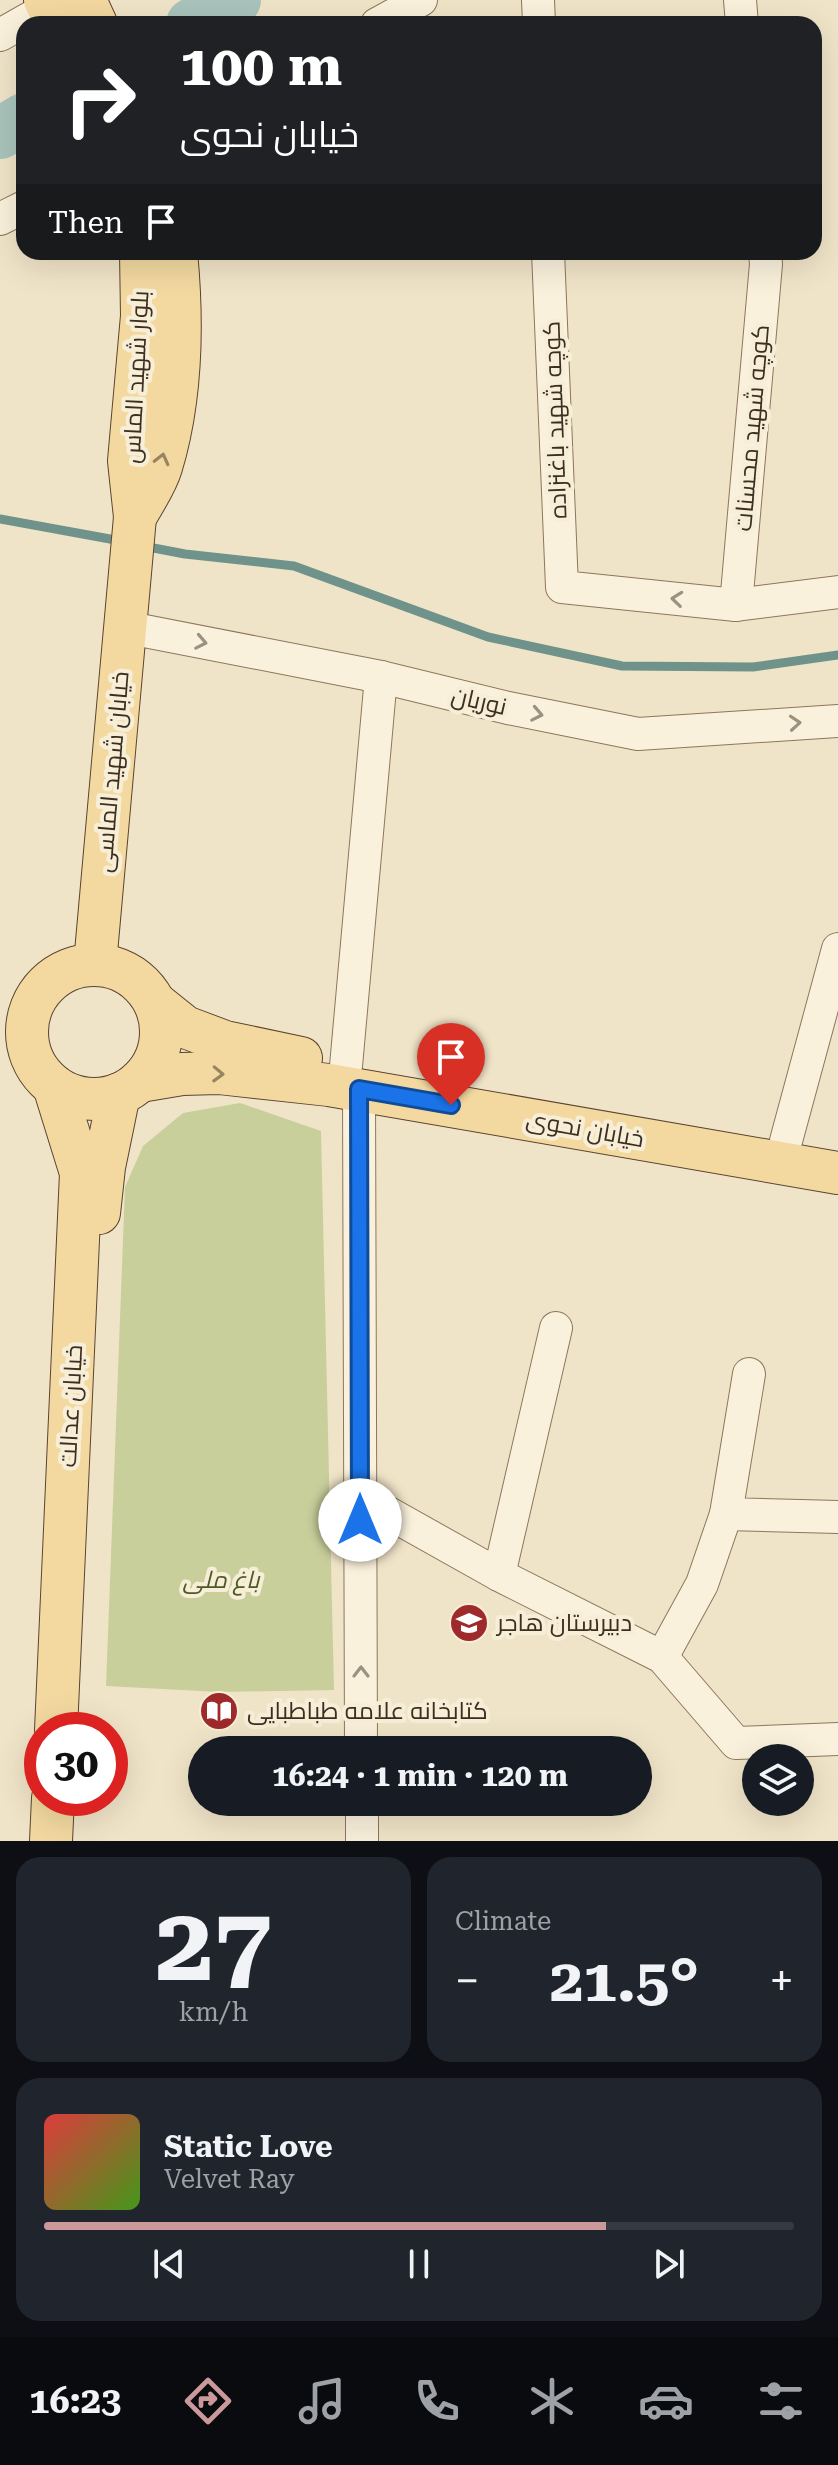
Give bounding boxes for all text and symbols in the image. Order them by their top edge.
text: 100 m [180,33,342,99]
icon: right [48,48,152,152]
text: خیابان نحوی [180,114,359,156]
icon: arrive [139,200,183,244]
text: Then [48,205,123,240]
street label: بلوار شهید الماس [117,290,155,464]
street label: کوچه شهید باغنزاده [538,321,574,519]
street label: کوچه شهید محسنات [729,323,777,533]
one-way arrow [153,453,170,467]
one-way arrow [670,591,683,608]
one-way arrow [194,633,208,650]
street label: خیابان شهید الماسی [89,670,135,874]
street label: نوریان [449,681,509,721]
one-way arrow [530,705,544,722]
one-way arrow [789,715,802,732]
pin [417,1023,485,1105]
icon: arrive [429,1035,473,1079]
one-way arrow [212,1066,225,1083]
street label: خیابان نحوی [524,1105,646,1153]
street label: خیابان عدالت [54,1344,88,1468]
position arrow [318,1478,402,1562]
park label: باغ ملی [183,1566,261,1596]
school or university icon: دبیرستان هاجر [448,1602,490,1644]
place label: دبیرستان هاجر [495,1609,632,1637]
one-way arrow [352,1665,370,1678]
library icon: کتابخانه علامه طباطبایی [198,1690,240,1732]
place label: کتابخانه علامه طباطبایی [247,1697,488,1725]
speed limit sign: 30 [24,1712,128,1816]
map controls [742,1744,814,1816]
button: layers [742,1744,814,1816]
text: 16:24 · 1 min · 120 m [272,1758,568,1793]
text: 27 [155,1884,272,2005]
text: Climate [455,1906,551,1936]
text: 21.5° [550,1945,699,2016]
text: − [455,1955,480,2007]
text: + [769,1955,794,2007]
text: km/h [179,1997,248,2027]
text: Static Love [164,2129,333,2164]
text: Velvet Ray [164,2164,295,2194]
icon: previous [147,2242,191,2286]
icon: pause [397,2242,441,2286]
icon: next [647,2242,691,2286]
icon: directions [180,2373,236,2429]
icon: music [294,2373,350,2429]
icon: phone [409,2373,465,2429]
icon: climate [524,2373,580,2429]
icon: car [638,2373,694,2429]
icon: filters [753,2373,809,2429]
text: 16:23 [29,2380,121,2422]

